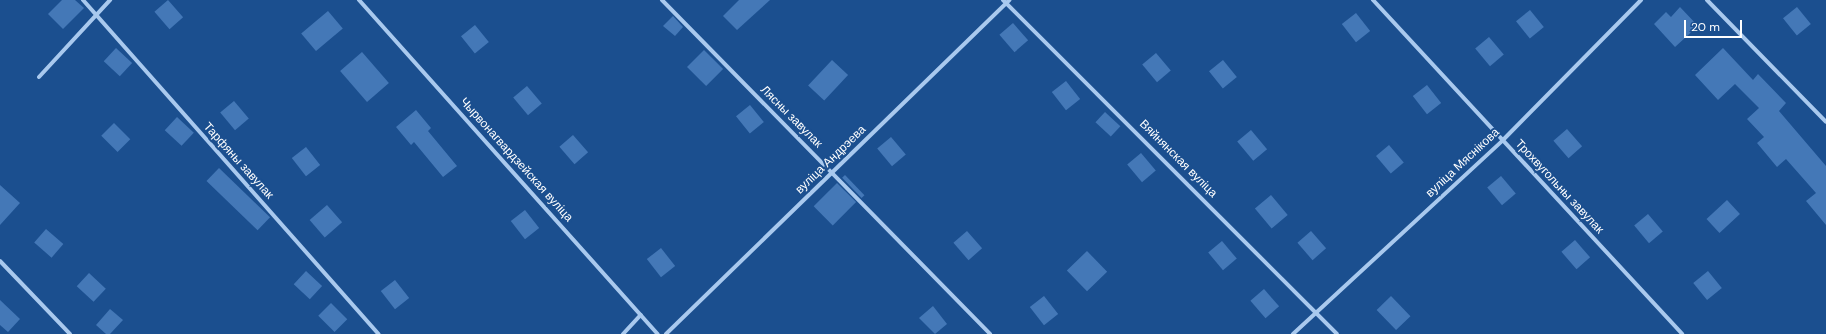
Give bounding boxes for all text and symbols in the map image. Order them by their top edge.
scale bar [1686,12,1744,38]
text: 20 m [1691,19,1720,35]
street label: Лясны завулак [757,83,825,151]
street label: Чырвонагвардзейская вуліца [456,95,576,225]
street label: Вяйнянская вуліца [1136,117,1220,201]
street label: Тарфяны завулак [200,120,276,202]
street label: вуліца Андрэева [793,123,869,197]
street label: вуліца Мяснікова [1423,125,1503,201]
street label: Трохвугольны завулак [1512,137,1606,237]

